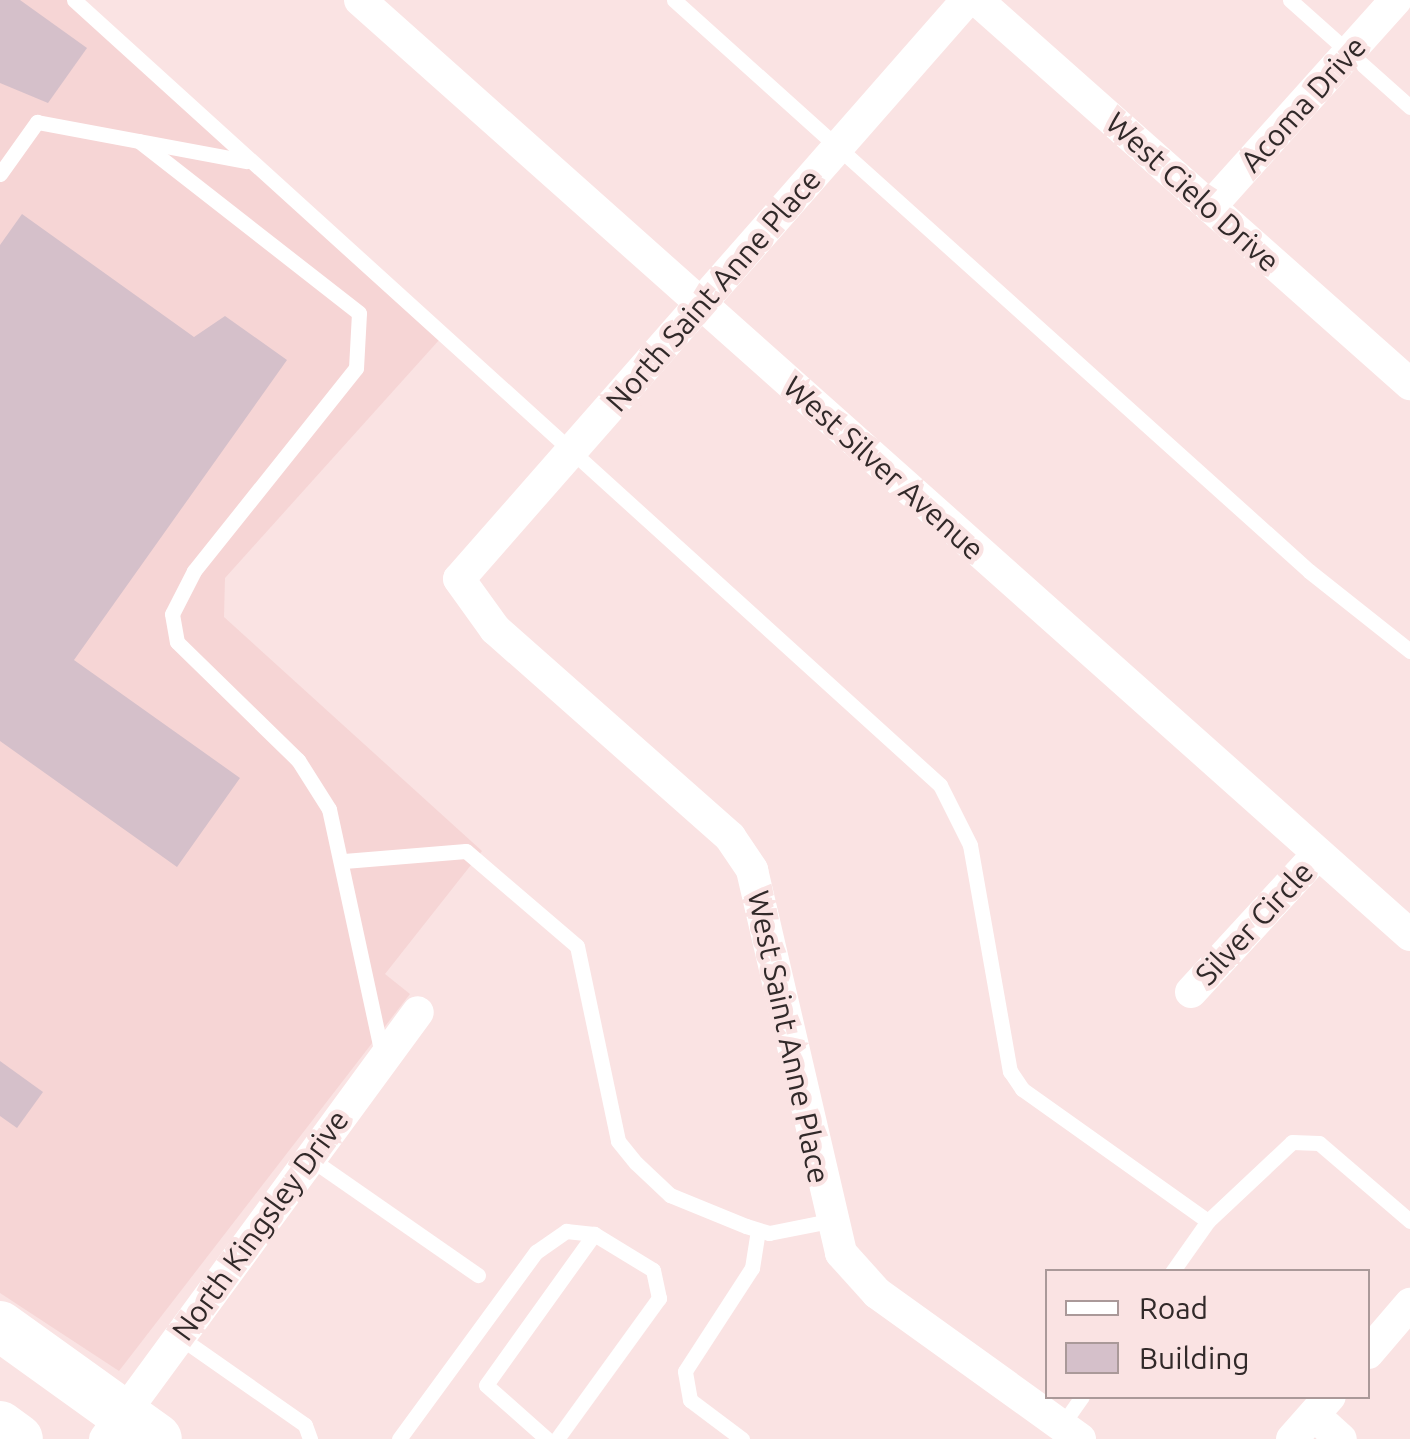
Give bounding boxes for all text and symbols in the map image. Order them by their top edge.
street label: Acoma Drive [1233,29,1373,179]
street label: West Cielo Drive [1099,105,1287,279]
street label: North Saint Anne Place [598,161,828,419]
street label: West Silver Avenue [777,369,991,567]
street label: Silver Circle [1188,854,1320,992]
street label: West Saint Anne Place [740,887,838,1187]
street label: North Kingsley Drive [164,1103,356,1347]
legend [1045,1269,1370,1399]
text: Road [1139,1291,1208,1325]
text: Building [1139,1341,1250,1375]

